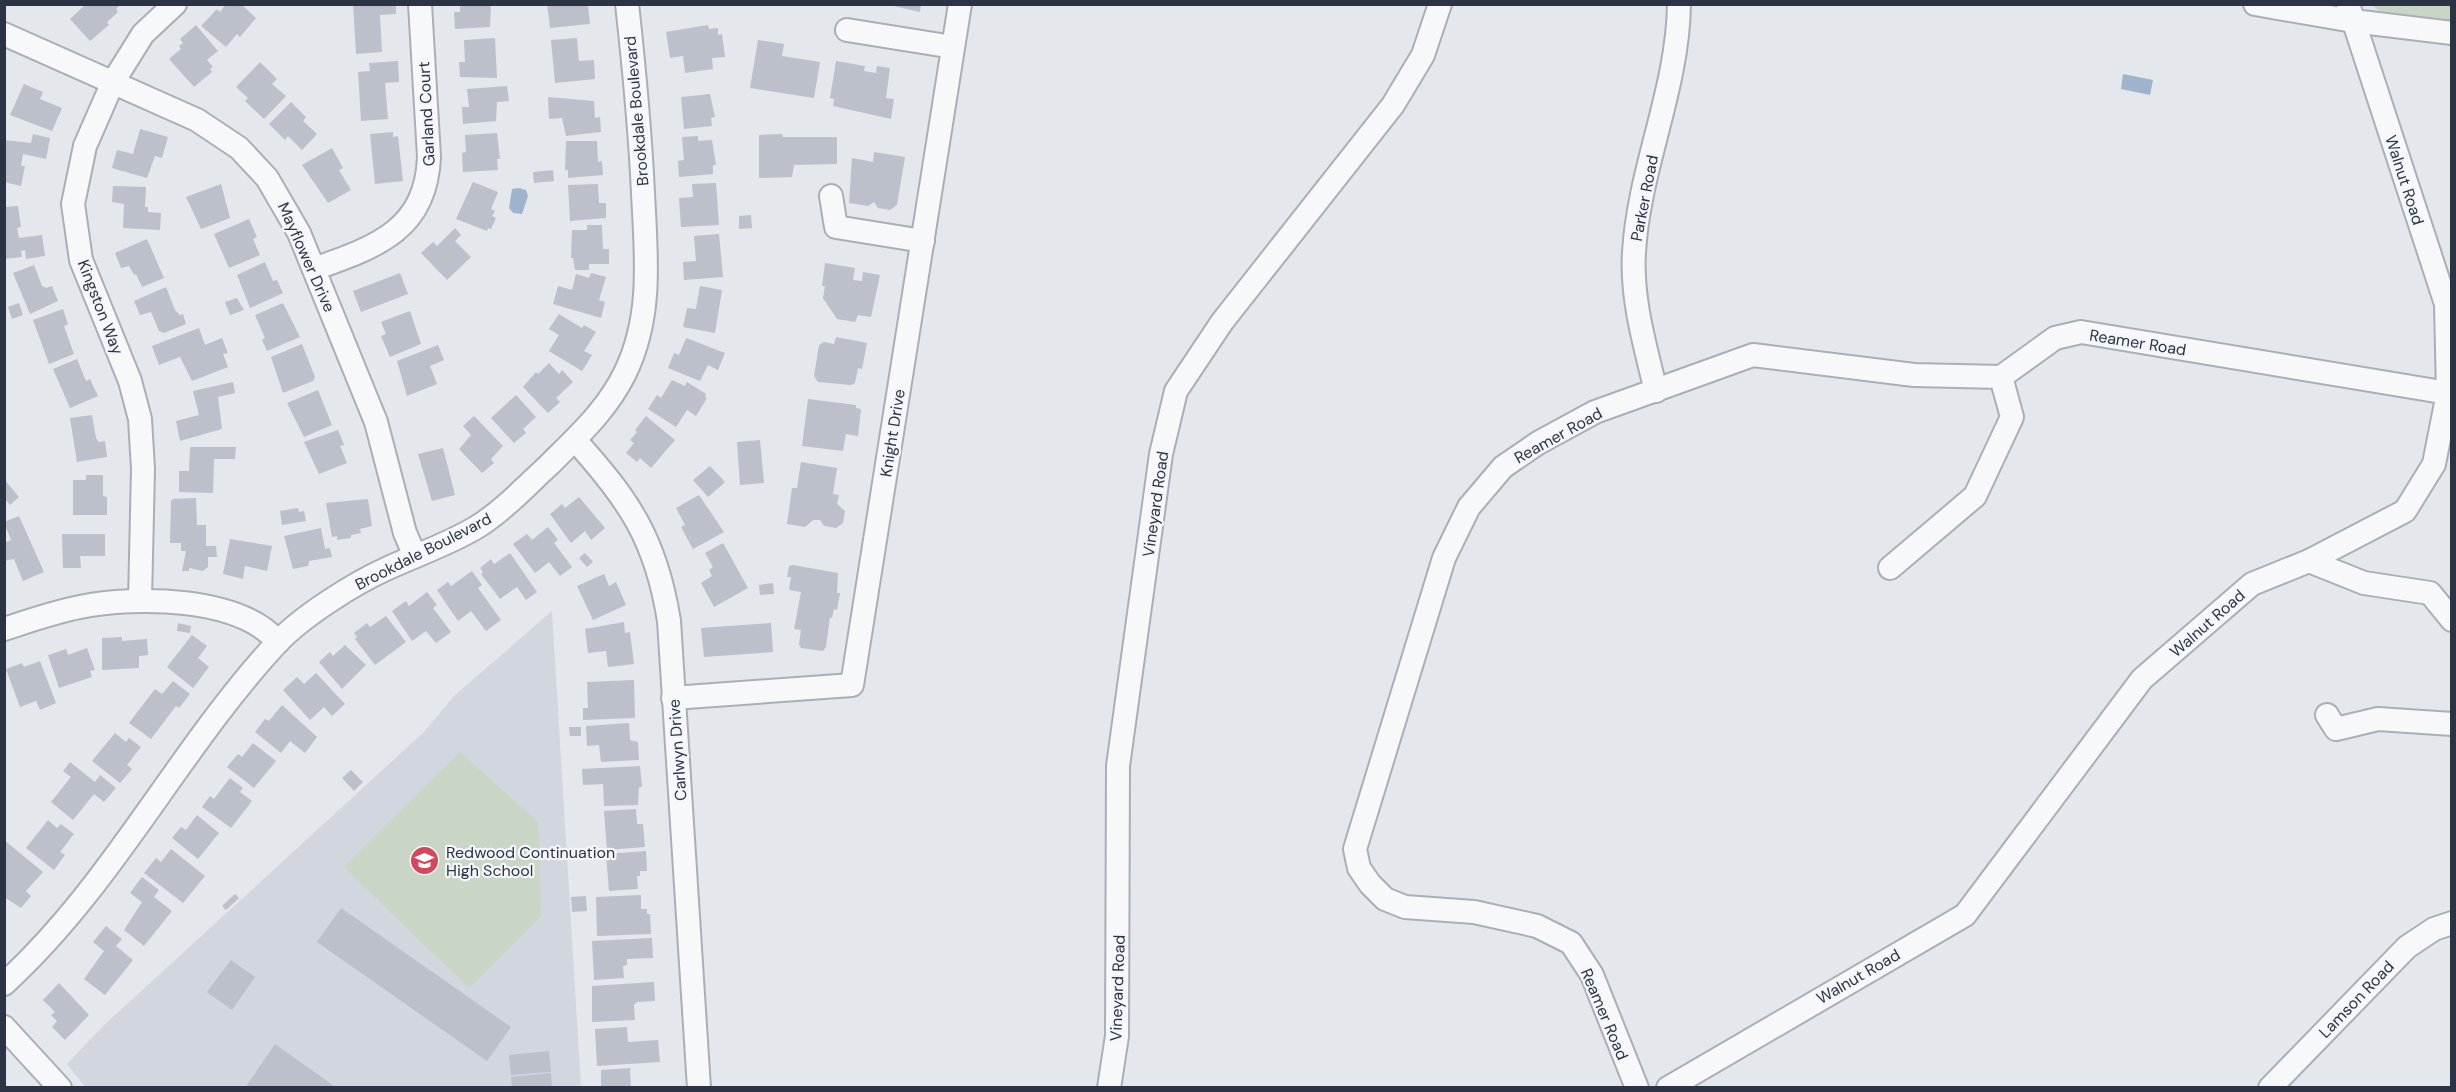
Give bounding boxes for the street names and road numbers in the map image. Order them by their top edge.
street label: Brookdale Boulevard [619,35,654,187]
street label: Garland Court [413,61,440,167]
street label: Walnut Road [2380,133,2429,228]
street label: Parker Road [1626,153,1663,243]
street label: Mayflower Drive [273,199,340,315]
street label: Kingston Way [73,257,128,358]
street label: Reamer Road [2088,324,2188,360]
street label: Knight Drive [875,388,910,479]
street label: Reamer Road [1510,403,1606,468]
street label: Vineyard Road [1138,450,1173,558]
street label: Brookdale Boulevard [351,508,495,595]
street label: Walnut Road [2165,585,2249,662]
street label: Carlwyn Drive [663,698,692,802]
street label: Vineyard Road [1105,934,1130,1042]
street label: Walnut Road [1813,944,1904,1009]
street label: Lamson Road [2314,956,2399,1042]
street label: Reamer Road [1576,965,1633,1063]

